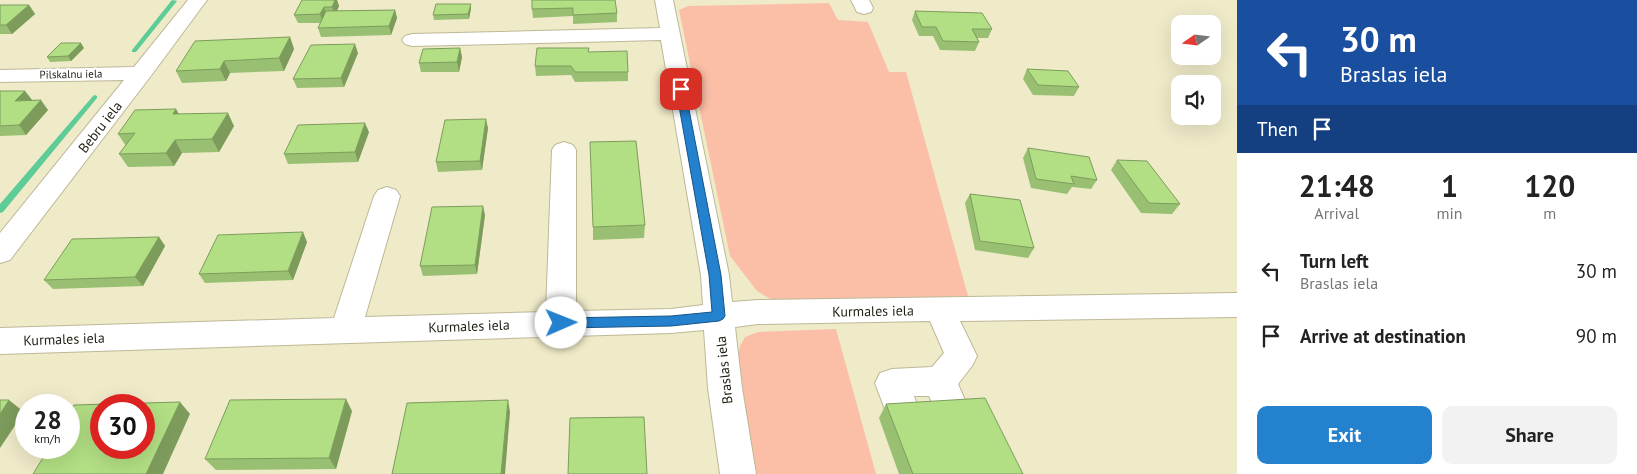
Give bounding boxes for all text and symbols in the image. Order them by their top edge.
north arrow [1171,15,1221,65]
map controls [1171,15,1221,125]
text: 30 m [1340,16,1417,62]
icon: left [1257,20,1322,85]
text: Braslas iela [1340,60,1447,88]
street label: Pilskalnu iela [39,66,103,82]
pin [660,68,702,110]
icon: arrive [667,75,695,103]
button: sound [1171,75,1221,125]
street label: Bebru iela [74,97,126,156]
icon: arrive [1308,115,1336,143]
text: Then [1257,117,1298,141]
text: 21:48 [1299,166,1375,205]
text: 1 [1441,166,1458,205]
text: 120 [1524,166,1575,205]
text: Arrival [1314,203,1359,223]
text: min [1437,203,1463,223]
text: m [1543,203,1556,223]
text: Turn left [1300,249,1369,273]
icon: left [1257,257,1285,285]
text: 30 m [1576,259,1617,283]
text: Braslas iela [1300,273,1378,293]
position arrow [534,296,586,348]
street label: Kurmales iela [832,301,914,321]
street label: Kurmales iela [428,316,510,336]
icon: arrive [1257,322,1285,350]
text: Arrive at destination [1300,324,1466,348]
text: 90 m [1576,324,1617,348]
street label: Kurmales iela [23,329,105,349]
street label: Braslas iela [711,335,737,405]
speed limit sign: 30 [90,394,155,459]
text: 28 [33,404,62,436]
button: Exit [1257,406,1432,464]
button: Share [1442,406,1617,464]
text: km/h [34,431,61,446]

